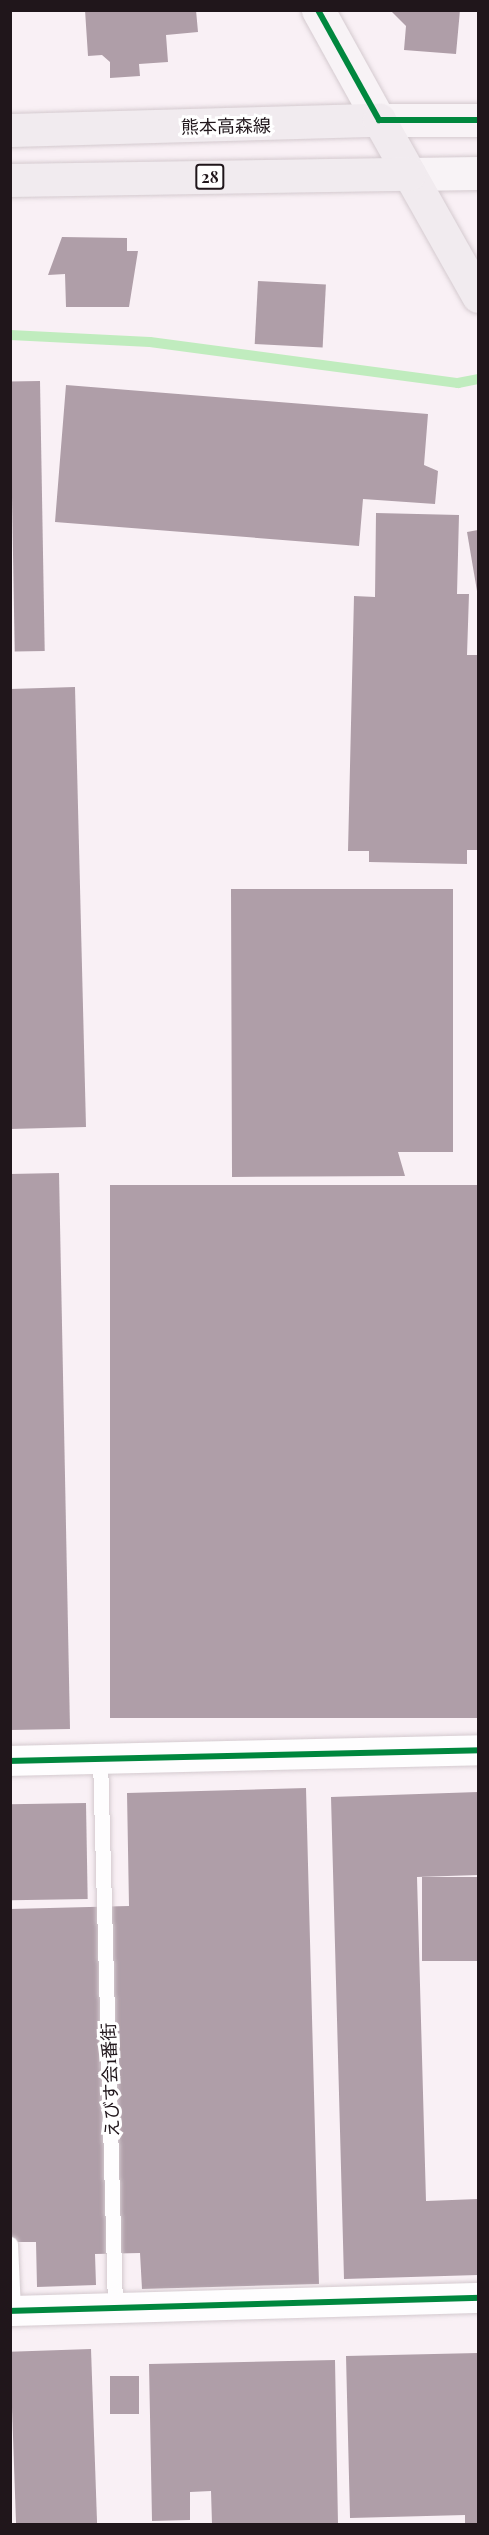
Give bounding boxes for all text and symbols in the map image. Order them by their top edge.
street label: 熊本高森線 [181,114,271,138]
road number: 28 [195,164,225,190]
street label: えびす会1番街 [97,2022,123,2138]

